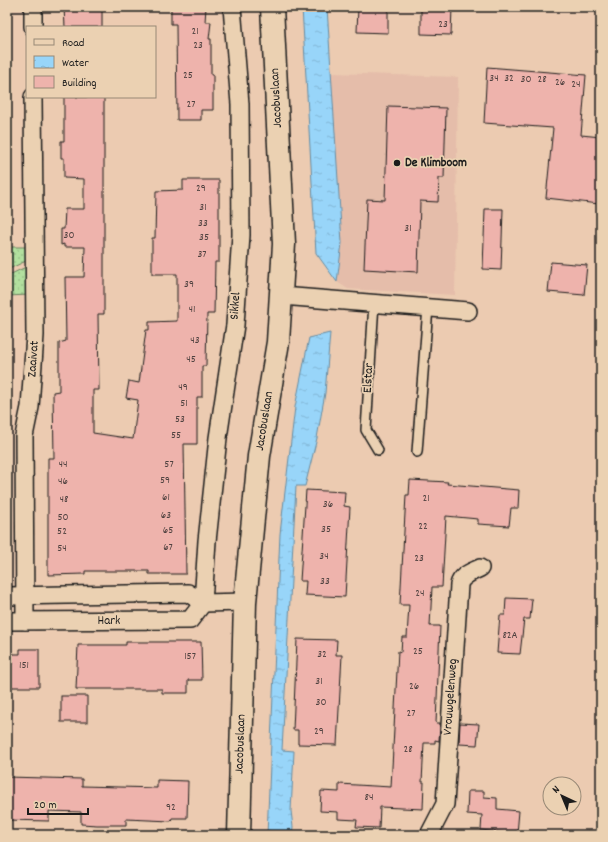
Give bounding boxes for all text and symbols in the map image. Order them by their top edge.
house number: 23 [438,17,448,33]
house number: 21 [191,24,199,40]
legend [26,26,156,98]
text: Road [62,35,84,52]
house number: 23 [193,38,203,54]
text: Water [62,55,89,72]
house number: 25 [183,68,193,84]
street label: Jacobuslaan [266,68,288,128]
house number: 34 [489,71,499,87]
house number: 32 [504,71,514,87]
house number: 30 [521,72,531,88]
house number: 28 [537,72,547,88]
text: Building [62,75,97,92]
house number: 26 [555,75,565,91]
house number: 24 [571,77,581,93]
house number: 27 [186,97,196,113]
place label: De Klimboom [405,154,467,173]
marker: De Klimboom [392,158,402,168]
house number: 29 [196,181,206,197]
house number: 31 [199,200,207,216]
house number: 33 [198,216,208,232]
house number: 31 [404,221,412,237]
house number: 30 [64,228,74,244]
house number: 35 [199,230,209,246]
house number: 37 [197,247,207,263]
house number: 39 [184,277,194,293]
street label: Sikkel [226,292,246,320]
house number: 41 [189,302,195,318]
house number: 43 [190,333,200,349]
street label: Zaaivat [23,340,45,378]
house number: 45 [186,352,196,368]
street label: Elstar [359,362,379,394]
house number: 49 [178,380,188,396]
street label: Jacobuslaan [251,390,279,452]
house number: 51 [180,396,188,412]
house number: 53 [175,412,185,428]
house number: 55 [171,428,181,444]
house number: 44 [58,457,68,473]
house number: 57 [164,457,174,473]
house number: 59 [160,473,170,489]
house number: 46 [58,474,68,490]
house number: 61 [162,490,170,506]
house number: 21 [422,491,430,507]
house number: 48 [60,492,68,508]
house number: 36 [323,497,333,513]
house number: 63 [161,508,171,524]
house number: 50 [57,510,69,526]
house number: 22 [418,519,428,535]
house number: 35 [321,522,331,538]
house number: 65 [163,523,173,539]
house number: 52 [57,524,67,540]
house number: 67 [163,540,173,556]
house number: 54 [57,541,67,557]
house number: 34 [319,549,329,565]
house number: 23 [414,551,424,567]
house number: 33 [320,574,330,590]
house number: 24 [415,586,425,602]
street label: Hark [98,612,120,631]
house number: 82A [502,628,518,644]
house number: 25 [413,644,423,660]
house number: 32 [317,647,327,663]
house number: 157 [184,649,196,665]
house number: 151 [19,658,29,674]
street label: Vrouwgelenweg [439,658,463,736]
house number: 31 [315,674,323,690]
house number: 26 [409,679,419,695]
house number: 30 [316,695,326,711]
house number: 27 [406,706,416,722]
street label: Jacobuslaan [230,714,252,774]
house number: 29 [314,724,324,740]
house number: 28 [403,742,413,758]
north arrow [542,776,582,816]
text: N [549,782,564,798]
scale bar [28,790,88,816]
house number: 84 [365,790,373,806]
text: 20 m [34,797,57,814]
house number: 92 [166,800,176,816]

